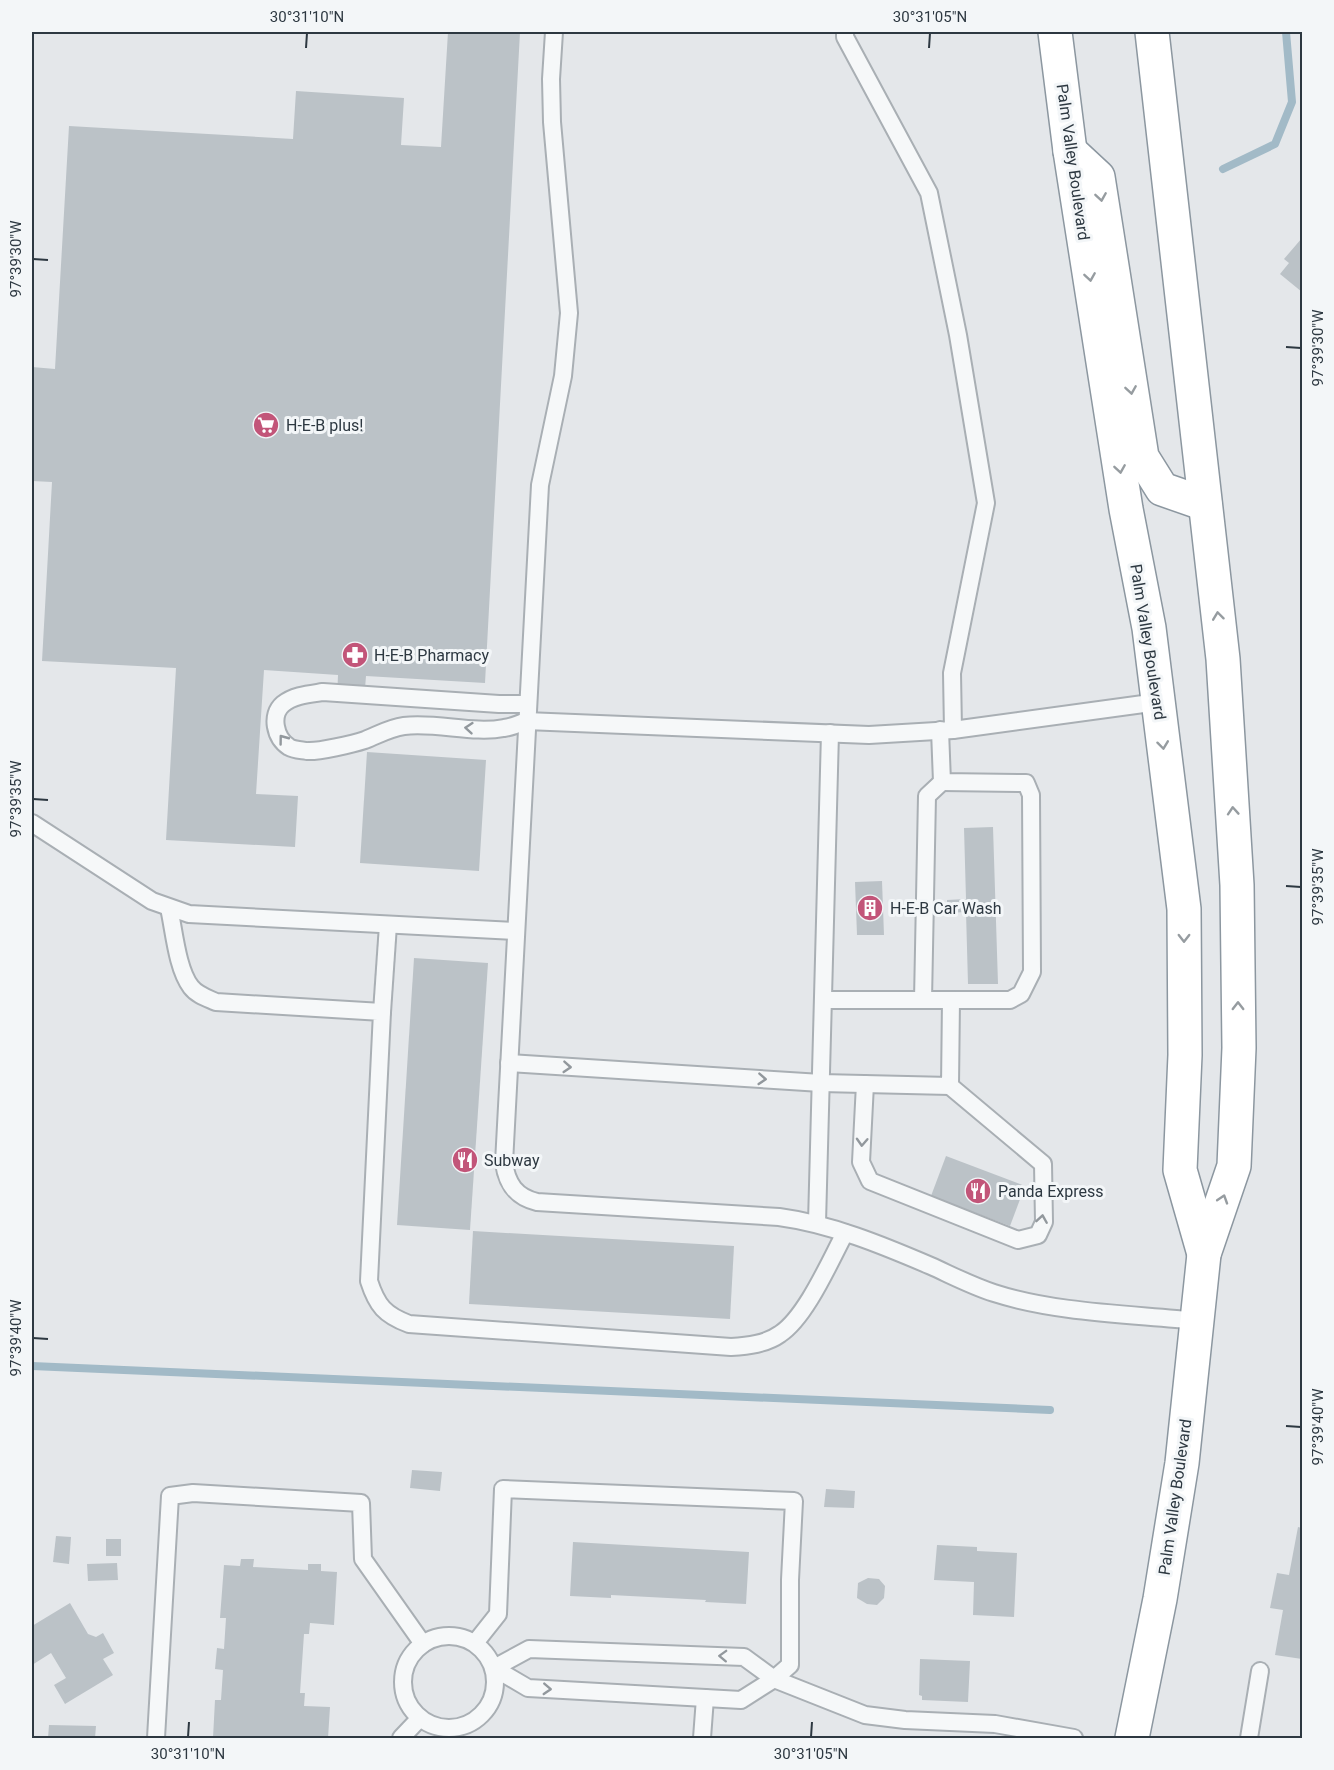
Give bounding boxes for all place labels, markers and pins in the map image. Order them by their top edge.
supermarket icon: H-E-B plus! [251,410,281,440]
place label: H-E-B plus! [286,416,363,435]
pharmacy icon: H-E-B Pharmacy [340,640,370,670]
place label: H-E-B Pharmacy [374,646,489,665]
building icon: H-E-B Car Wash [855,893,885,923]
place label: H-E-B Car Wash [890,899,1002,918]
restaurant icon: Subway [450,1145,480,1175]
place label: Subway [484,1151,540,1170]
restaurant icon: Panda Express [963,1176,993,1206]
place label: Panda Express [998,1182,1104,1201]

